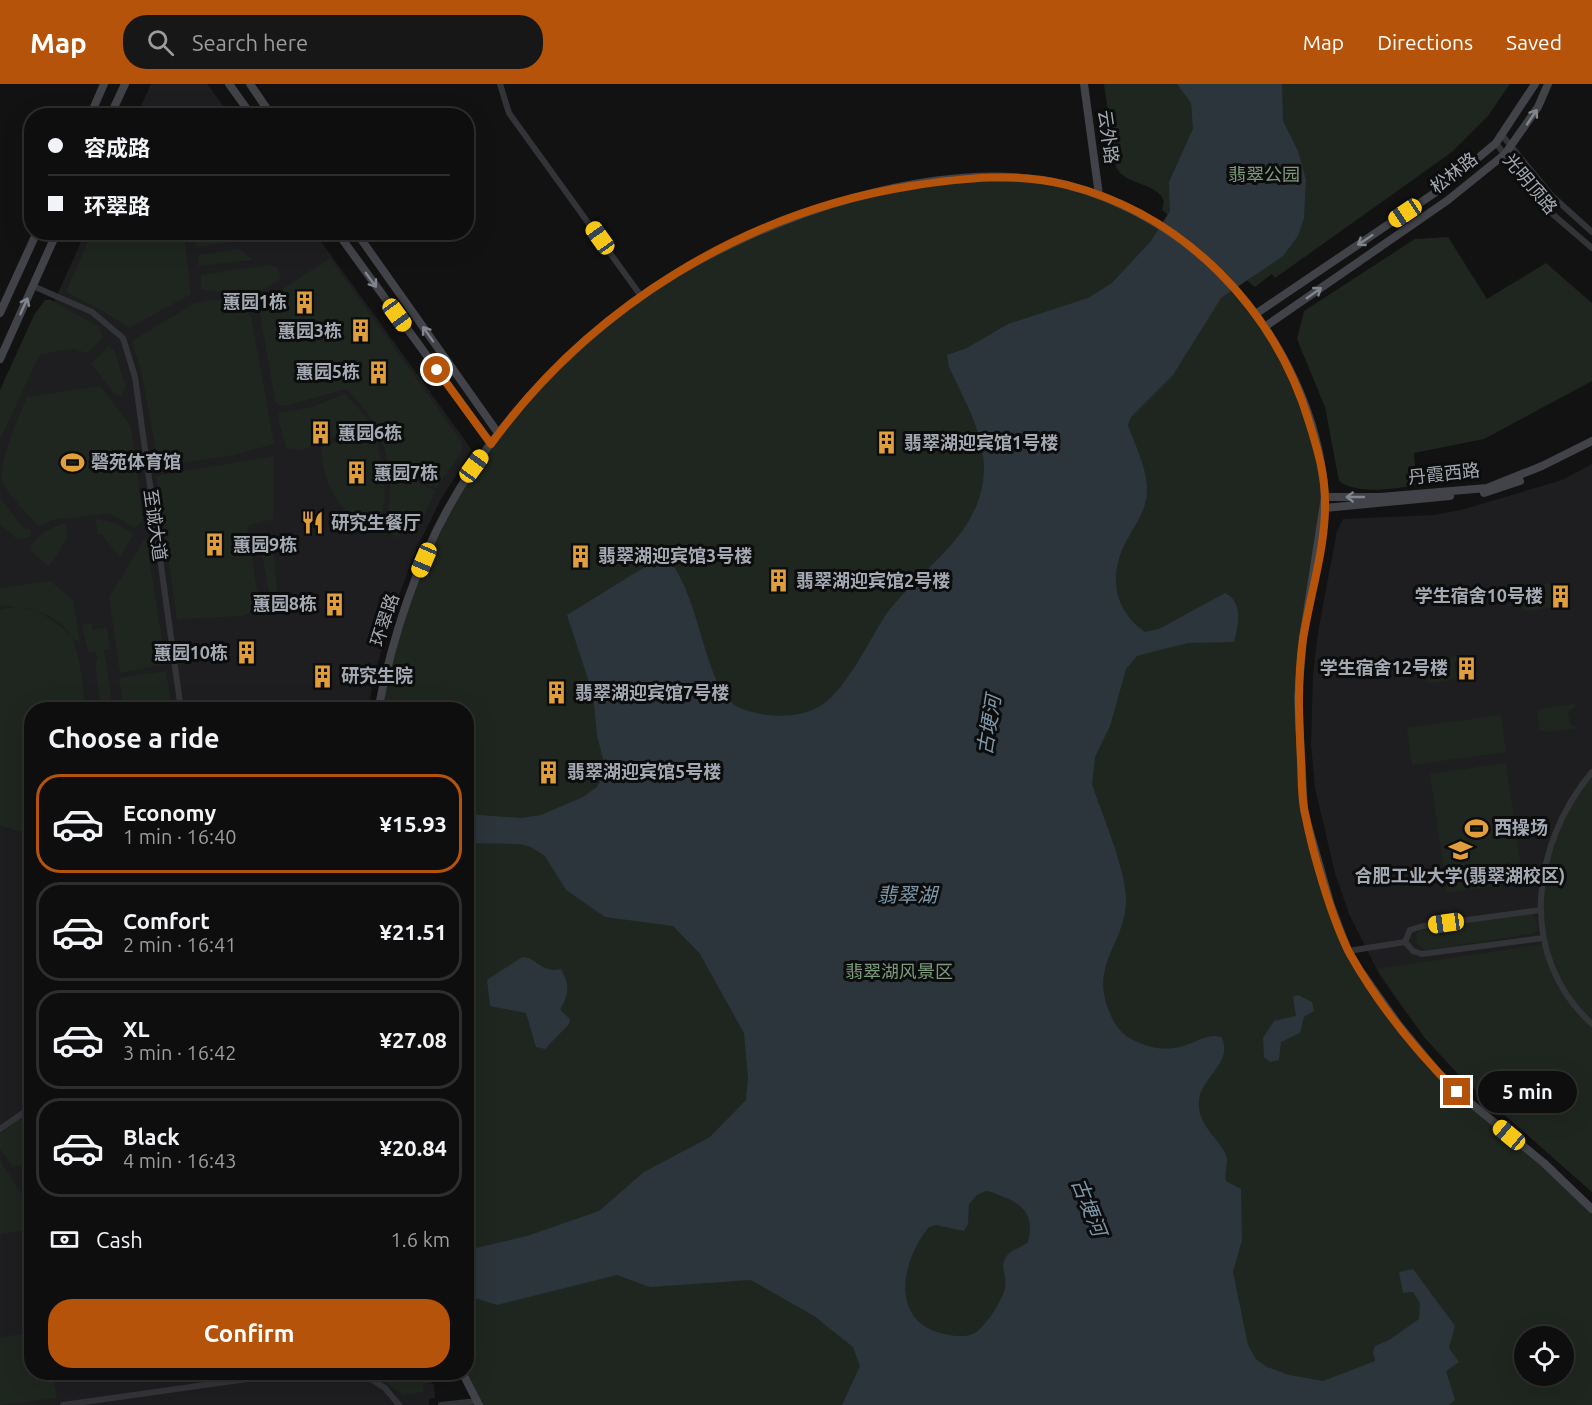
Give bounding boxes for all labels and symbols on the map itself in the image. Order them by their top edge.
street label: 云外路 [1095,109,1123,165]
one-way arrow [1526,109,1538,125]
street label: 松林路 [1426,148,1481,197]
street label: 光明顶路 [1500,149,1562,217]
park label: 翡翠公园 [1228,164,1300,184]
car [1385,195,1425,231]
car [582,218,618,258]
one-way arrow [1357,234,1374,246]
one-way arrow [365,271,377,287]
one-way arrow [1305,287,1322,299]
building icon: 蕙园1栋 [292,289,318,315]
place label: 蕙园1栋 [223,291,287,311]
car [379,295,415,335]
one-way arrow [19,298,30,316]
building icon: 蕙园3栋 [347,318,373,344]
place label: 蕙园3栋 [278,320,342,340]
one-way arrow [422,327,434,343]
route start [423,356,450,383]
building icon: 蕙园5栋 [365,359,391,385]
place label: 蕙园5栋 [296,361,360,381]
building icon: 蕙园6栋 [307,420,333,446]
place label: 蕙园6栋 [338,422,402,442]
building icon: 翡翠湖迎宾馆1号楼 [873,430,899,456]
place label: 翡翠湖迎宾馆1号楼 [904,432,1058,452]
car [456,446,492,486]
sports icon: 磬苑体育馆 [60,449,86,475]
place label: 磬苑体育馆 [91,451,181,471]
street label: 丹霞西路 [1407,459,1481,487]
building icon: 蕙园7栋 [343,460,369,486]
place label: 蕙园7栋 [374,462,438,482]
street label: 至诚大道 [141,488,171,562]
one-way arrow [1345,491,1365,503]
restaurant icon: 研究生餐厅 [300,510,326,536]
place label: 研究生餐厅 [331,512,421,532]
building icon: 蕙园9栋 [202,532,228,558]
place label: 蕙园9栋 [233,534,297,554]
car [409,540,439,580]
building icon: 翡翠湖迎宾馆3号楼 [567,543,593,569]
place label: 翡翠湖迎宾馆3号楼 [598,545,752,565]
building icon: 翡翠湖迎宾馆2号楼 [765,568,791,594]
place label: 翡翠湖迎宾馆2号楼 [796,570,950,590]
building icon: 学生宿舍10号楼 [1548,583,1574,609]
place label: 学生宿舍10号楼 [1415,585,1543,605]
building icon: 蕙园8栋 [322,591,348,617]
street label: 环翠路 [366,591,402,648]
place label: 蕙园8栋 [253,593,317,613]
building icon: 蕙园10栋 [233,640,259,666]
place label: 蕙园10栋 [154,642,228,662]
building icon: 学生宿舍12号楼 [1453,655,1479,681]
place label: 学生宿舍12号楼 [1320,657,1448,677]
building icon: 研究生院 [310,663,336,689]
place label: 研究生院 [341,665,413,685]
building icon: 翡翠湖迎宾馆7号楼 [544,680,570,706]
place label: 翡翠湖迎宾馆7号楼 [575,682,729,702]
water label: 古埂河 [972,690,1005,756]
building icon: 翡翠湖迎宾馆5号楼 [536,759,562,785]
place label: 翡翠湖迎宾馆5号楼 [567,761,721,781]
sports icon: 西操场 [1463,815,1489,841]
place label: 西操场 [1494,817,1548,837]
school or university icon: 合肥工业大学(翡翠湖校区) [1447,837,1473,863]
place label: 合肥工业大学(翡翠湖校区) [1355,865,1565,886]
water label: 翡翠湖 [877,883,940,906]
car [1427,912,1465,934]
park label: 翡翠湖风景区 [845,961,953,981]
callout: 5 min [1478,1071,1577,1113]
route end [1443,1078,1470,1105]
car [1489,1117,1529,1153]
water label: 古埂河 [1068,1175,1113,1243]

